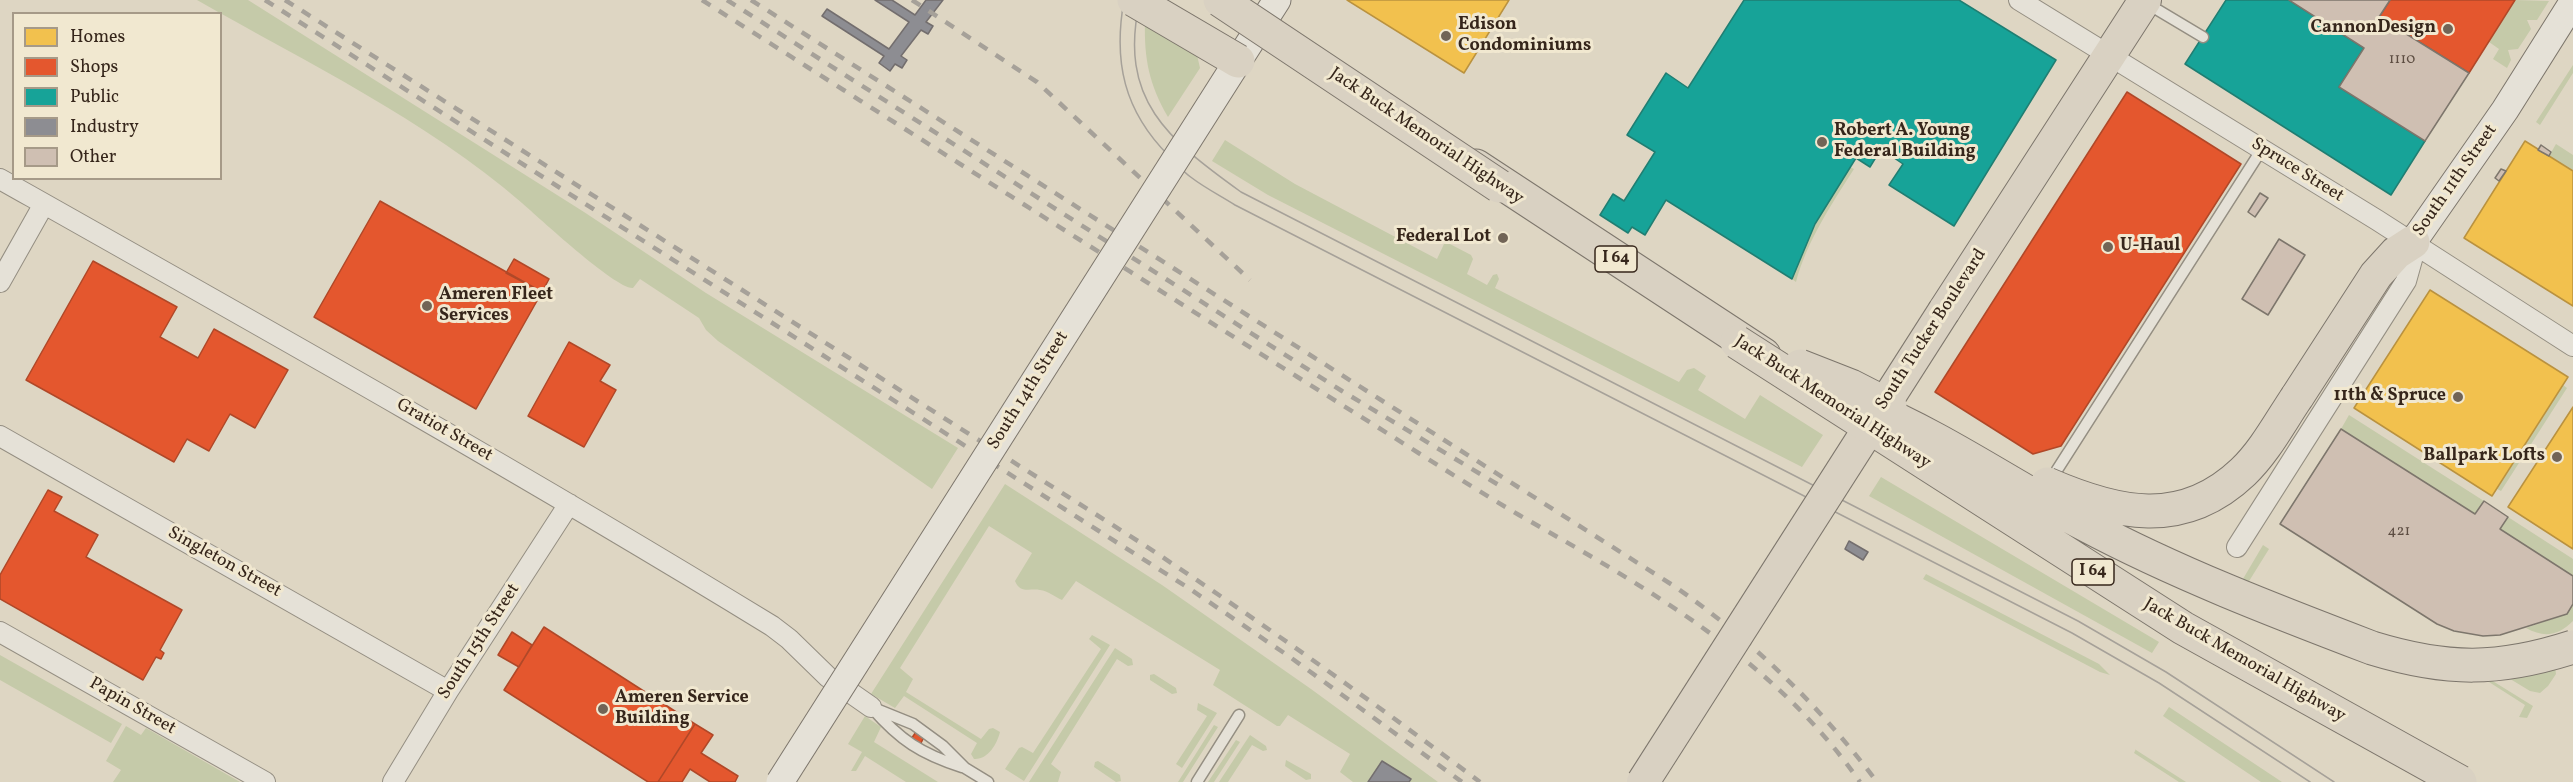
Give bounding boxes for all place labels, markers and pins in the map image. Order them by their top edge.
place label: Edison Condominiums [1458,15,1591,57]
place label: CannonDesign [2310,18,2436,40]
marker: CannonDesign [2441,22,2455,36]
marker: Edison Condominiums [1439,29,1453,43]
place label: Robert A. Young Federal Building [1834,121,1976,164]
marker: Robert A. Young Federal Building [1815,135,1829,149]
place label: Federal Lot [1396,227,1491,249]
marker: Federal Lot [1496,231,1510,245]
place label: U-Haul [2120,236,2180,258]
marker: U-Haul [2101,240,2115,254]
place label: Ameren Fleet Services [439,285,553,328]
marker: Ameren Fleet Services [420,299,434,313]
place label: 11th & Spruce [2333,386,2446,408]
marker: 11th & Spruce [2451,390,2465,404]
place label: Ballpark Lofts [2423,446,2545,468]
marker: Ballpark Lofts [2550,450,2564,464]
place label: Ameren Service Building [615,688,749,730]
marker: Ameren Service Building [596,702,610,716]

